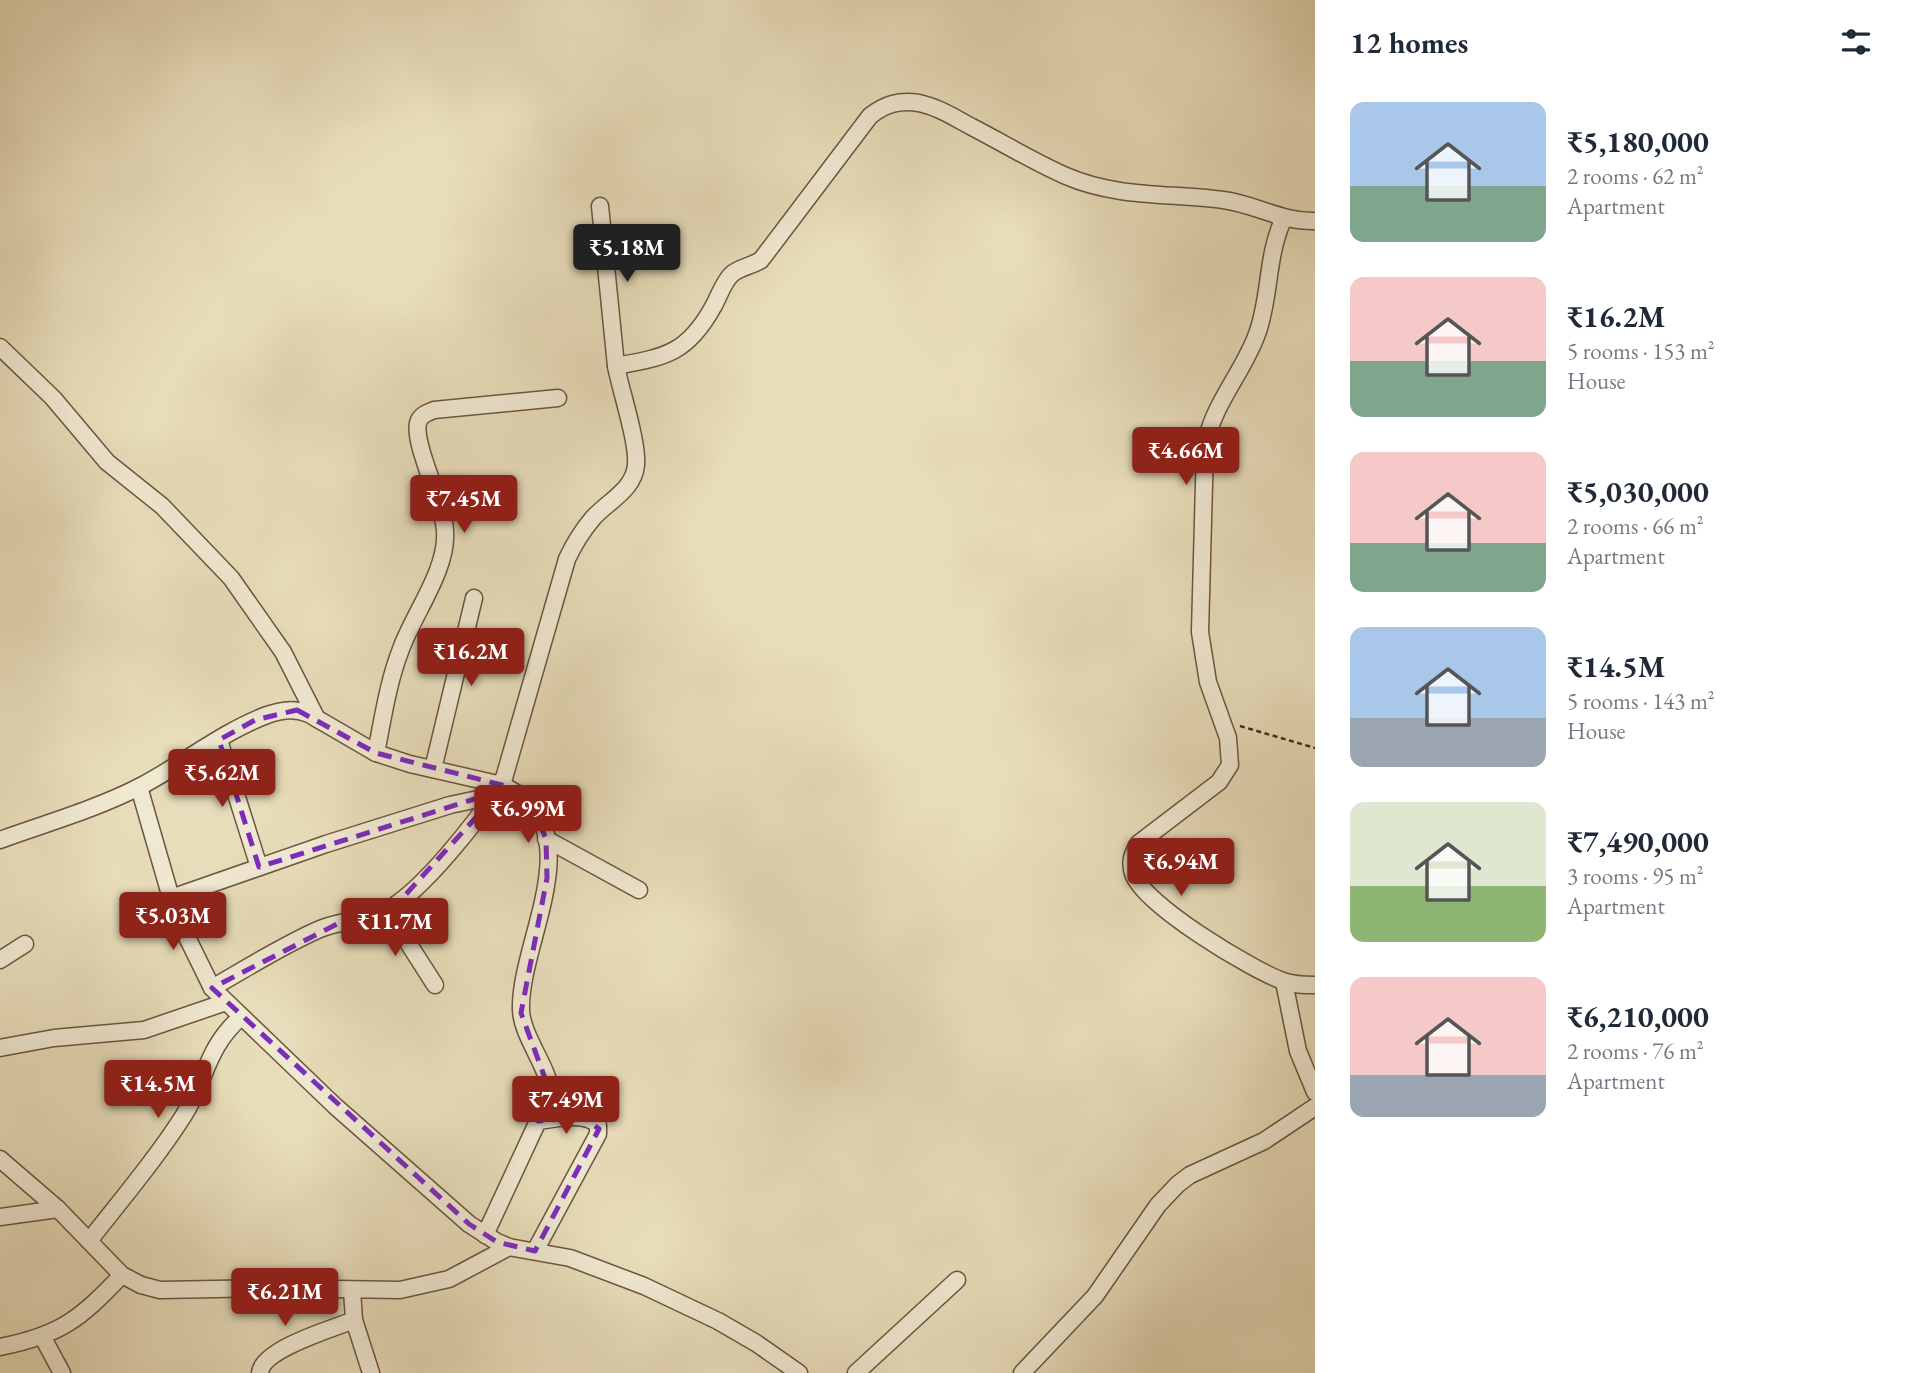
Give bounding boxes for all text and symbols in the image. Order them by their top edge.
text: 12 homes [1350,23,1468,62]
icon: filters [1837,23,1875,61]
text: ₹5,180,000 [1567,122,1709,161]
icon: home [1406,130,1490,214]
text: 2 rooms · 62 m² [1567,161,1704,191]
text: Apartment [1567,191,1665,221]
pin: ₹5.18M [570,224,684,284]
text: ₹5.18M [589,232,665,262]
text: ₹16.2M [1567,297,1665,336]
icon: home [1406,305,1490,389]
text: 5 rooms · 153 m² [1567,336,1715,366]
text: House [1567,366,1626,396]
pin: ₹4.66M [1129,428,1243,487]
text: ₹4.66M [1148,435,1224,465]
text: ₹5,030,000 [1567,472,1709,511]
pin: ₹7.45M [407,476,521,535]
icon: home [1406,480,1490,564]
text: ₹7.45M [426,483,502,513]
text: 2 rooms · 66 m² [1567,511,1704,541]
text: Apartment [1567,541,1665,571]
pin: ₹16.2M [414,628,528,688]
text: ₹16.2M [433,636,509,666]
text: ₹14.5M [1567,647,1665,686]
icon: home [1406,655,1490,739]
text: 5 rooms · 143 m² [1567,686,1715,716]
text: House [1567,716,1626,746]
pin: ₹5.62M [165,750,279,809]
text: ₹5.62M [184,757,260,787]
pin: ₹6.99M [471,786,585,845]
text: ₹6.99M [490,793,566,823]
text: ₹7,490,000 [1567,822,1709,861]
icon: home [1406,830,1490,914]
pin: ₹6.94M [1124,838,1238,898]
text: ₹6.94M [1143,846,1219,876]
text: 3 rooms · 95 m² [1567,861,1704,891]
text: Apartment [1567,891,1665,921]
pin: ₹5.03M [116,892,230,952]
pin: ₹11.7M [338,898,452,958]
text: ₹5.03M [135,900,211,930]
text: ₹11.7M [357,906,433,936]
text: ₹6,210,000 [1567,997,1709,1036]
icon: home [1406,1005,1490,1089]
text: 2 rooms · 76 m² [1567,1036,1704,1066]
pin: ₹14.5M [101,1060,215,1120]
text: Apartment [1567,1066,1665,1096]
text: ₹14.5M [120,1068,196,1098]
pin: ₹7.49M [509,1076,623,1136]
text: ₹7.49M [528,1084,604,1114]
pin: ₹6.21M [228,1268,342,1328]
text: ₹6.21M [247,1276,323,1306]

